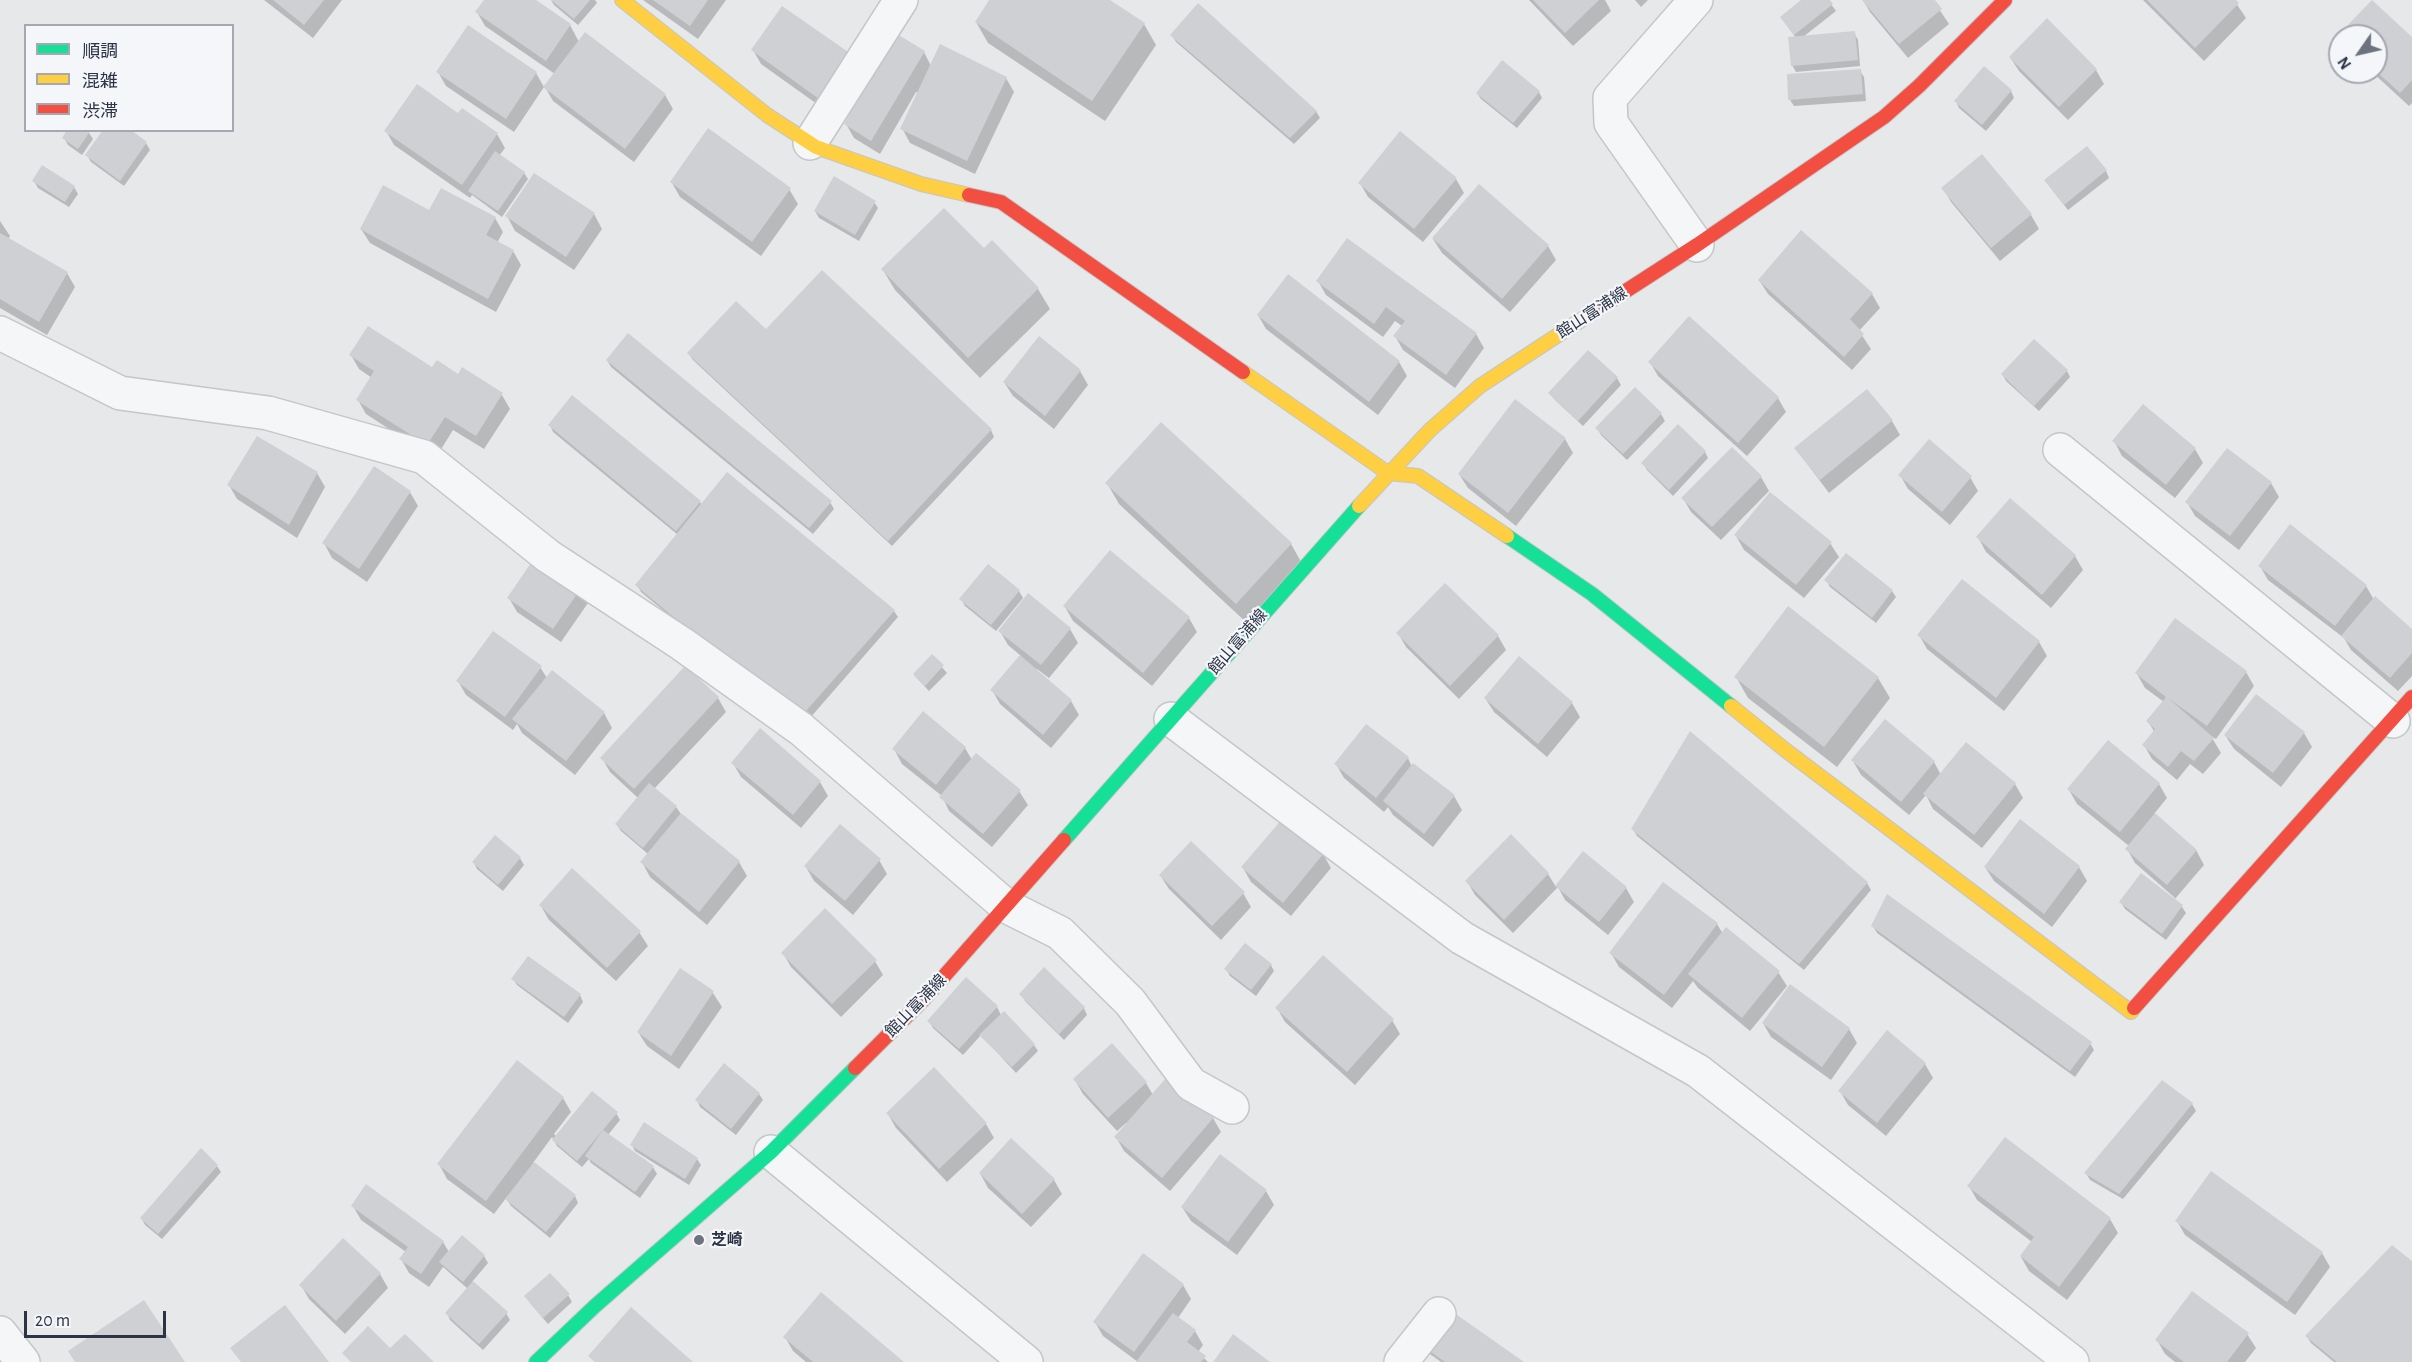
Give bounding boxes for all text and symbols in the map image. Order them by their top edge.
legend [24,24,234,132]
north arrow [2328,24,2388,84]
text: 順調 [82,43,118,61]
text: N [2335,54,2354,72]
text: 混雑 [82,73,118,91]
text: 渋滞 [82,103,118,121]
street label: 館山富浦線 [1553,283,1631,343]
street label: 館山富浦線 [1205,606,1271,678]
street label: 館山富浦線 [881,971,951,1041]
place label: 芝崎 [711,1230,743,1250]
marker: 芝崎 [692,1233,706,1247]
scale bar [27,1299,170,1337]
text: 20 m [35,1312,70,1330]

